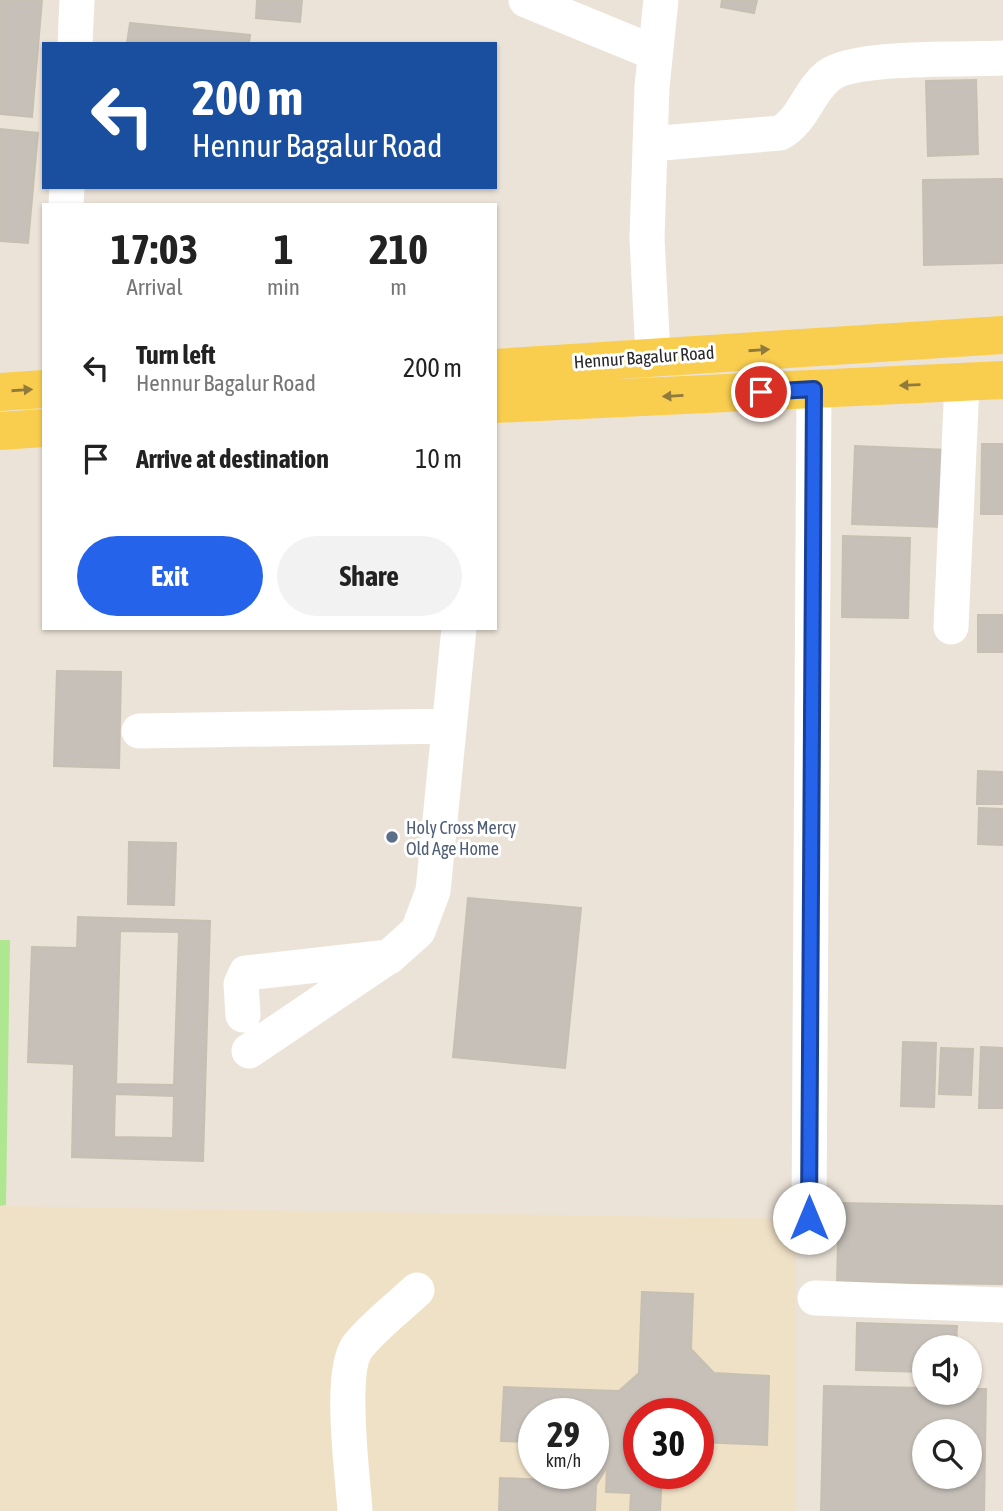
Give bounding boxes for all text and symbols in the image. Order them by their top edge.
text: 200 m [192,69,303,125]
icon: left [77,70,168,161]
text: Hennur Bagalur Road [192,127,442,164]
text: 17:03 [111,225,198,273]
text: 1 [274,225,293,273]
text: 210 [369,225,428,273]
text: Arrival [126,274,183,300]
text: min [267,274,300,300]
text: m [390,274,407,300]
text: Turn left [136,340,216,370]
street label: Hennur Bagalur Road [573,342,715,372]
one-way arrow [748,344,770,355]
icon: left [77,349,115,387]
text: 200 m [403,353,462,383]
pin [731,362,791,422]
text: Hennur Bagalur Road [136,370,316,396]
icon: arrive [742,373,780,411]
one-way arrow [899,380,921,391]
one-way arrow [11,384,33,395]
one-way arrow [661,391,683,402]
icon: arrive [77,440,115,478]
text: Arrive at destination [136,444,329,474]
text: 10 m [415,444,462,474]
button: Exit [77,536,263,616]
button: Share [277,536,462,616]
place label: Holy Cross Mercy Old Age Home [406,817,516,859]
marker: Holy Cross Mercy Old Age Home [384,829,400,845]
position arrow [772,1181,846,1255]
map controls [912,1335,982,1489]
button: sound [912,1335,982,1405]
speed limit sign: 30 [623,1398,714,1489]
text: 29 [547,1414,580,1454]
button: search [912,1419,982,1489]
text: km/h [546,1450,581,1471]

